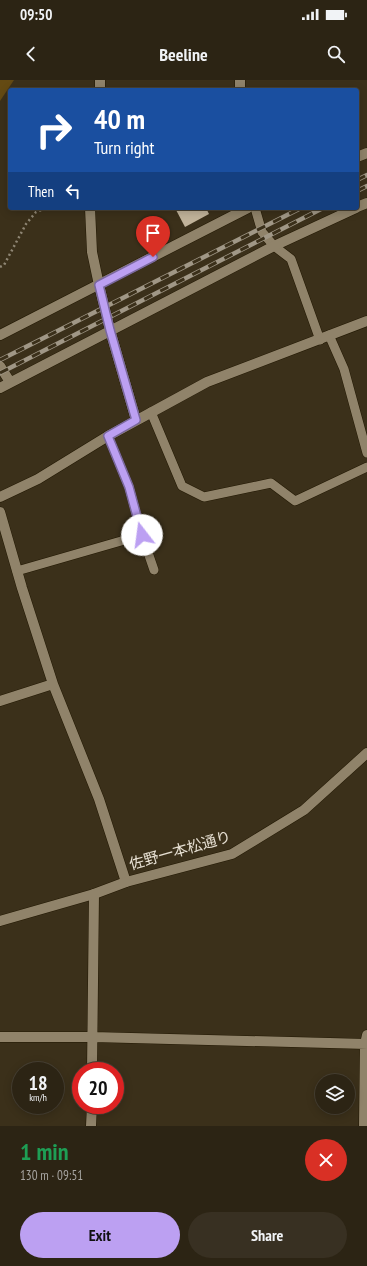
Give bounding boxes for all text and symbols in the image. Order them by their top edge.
text: 09:50 [20,5,52,24]
icon: back [20,43,42,65]
text: Beeline [159,43,208,66]
icon: search [325,43,347,65]
text: 40 m [94,100,145,137]
icon: right [28,104,80,156]
text: Turn right [94,136,154,159]
icon: left [62,180,84,202]
text: Then [28,182,54,201]
pin [136,216,170,257]
icon: arrive [142,222,164,244]
position arrow [121,514,163,556]
street label: 佐野一本松通り [127,826,233,874]
speed limit sign: 20 [72,1062,124,1114]
text: 18 [28,1070,48,1096]
map controls [315,1074,355,1114]
button: layers [315,1074,355,1114]
text: km/h [29,1091,47,1104]
text: 1 min [20,1136,68,1167]
button: close [305,1139,347,1181]
text: 130 m · 09:51 [20,1167,83,1184]
button: Exit [20,1212,180,1258]
button: Share [188,1212,347,1258]

